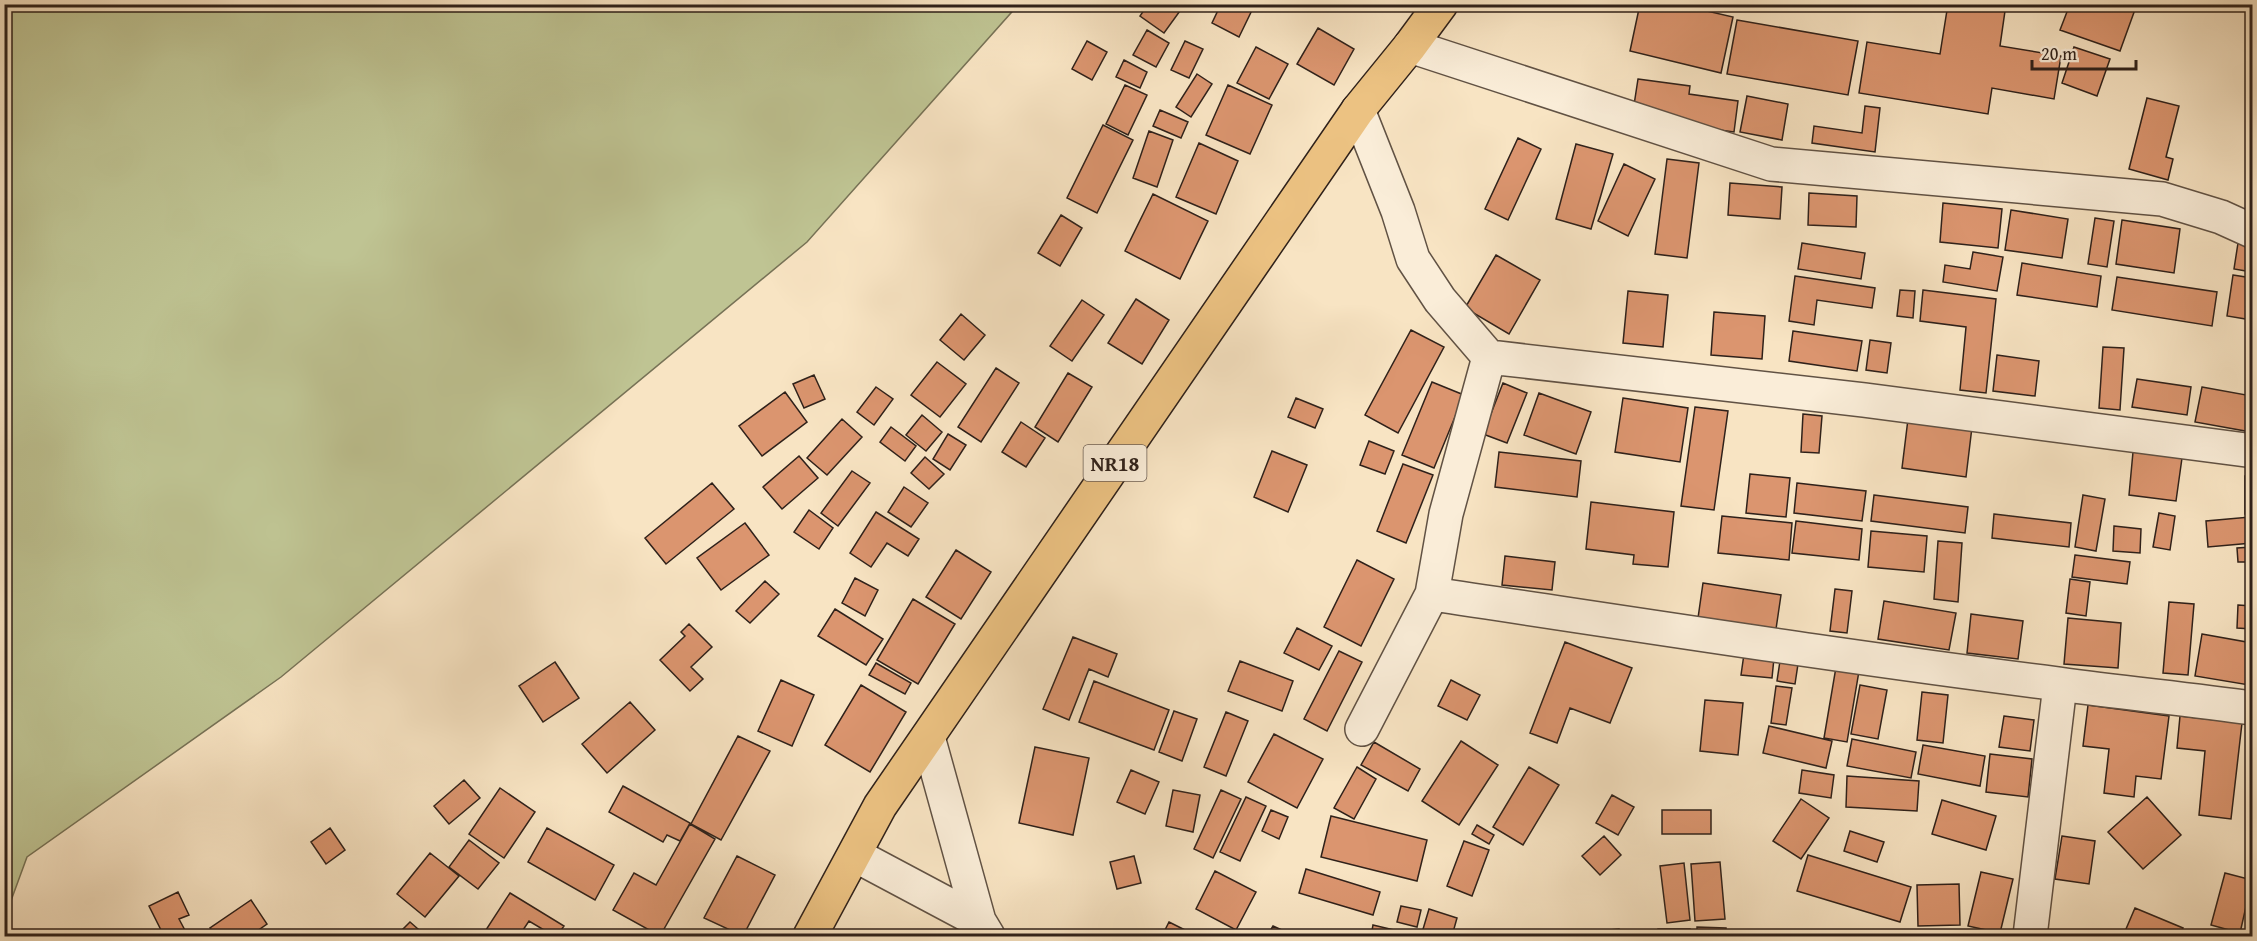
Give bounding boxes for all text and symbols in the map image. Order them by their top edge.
scale bar [2032,33,2136,71]
text: 20 m [2041,40,2077,67]
road number: NR18 [1084,445,1146,481]

